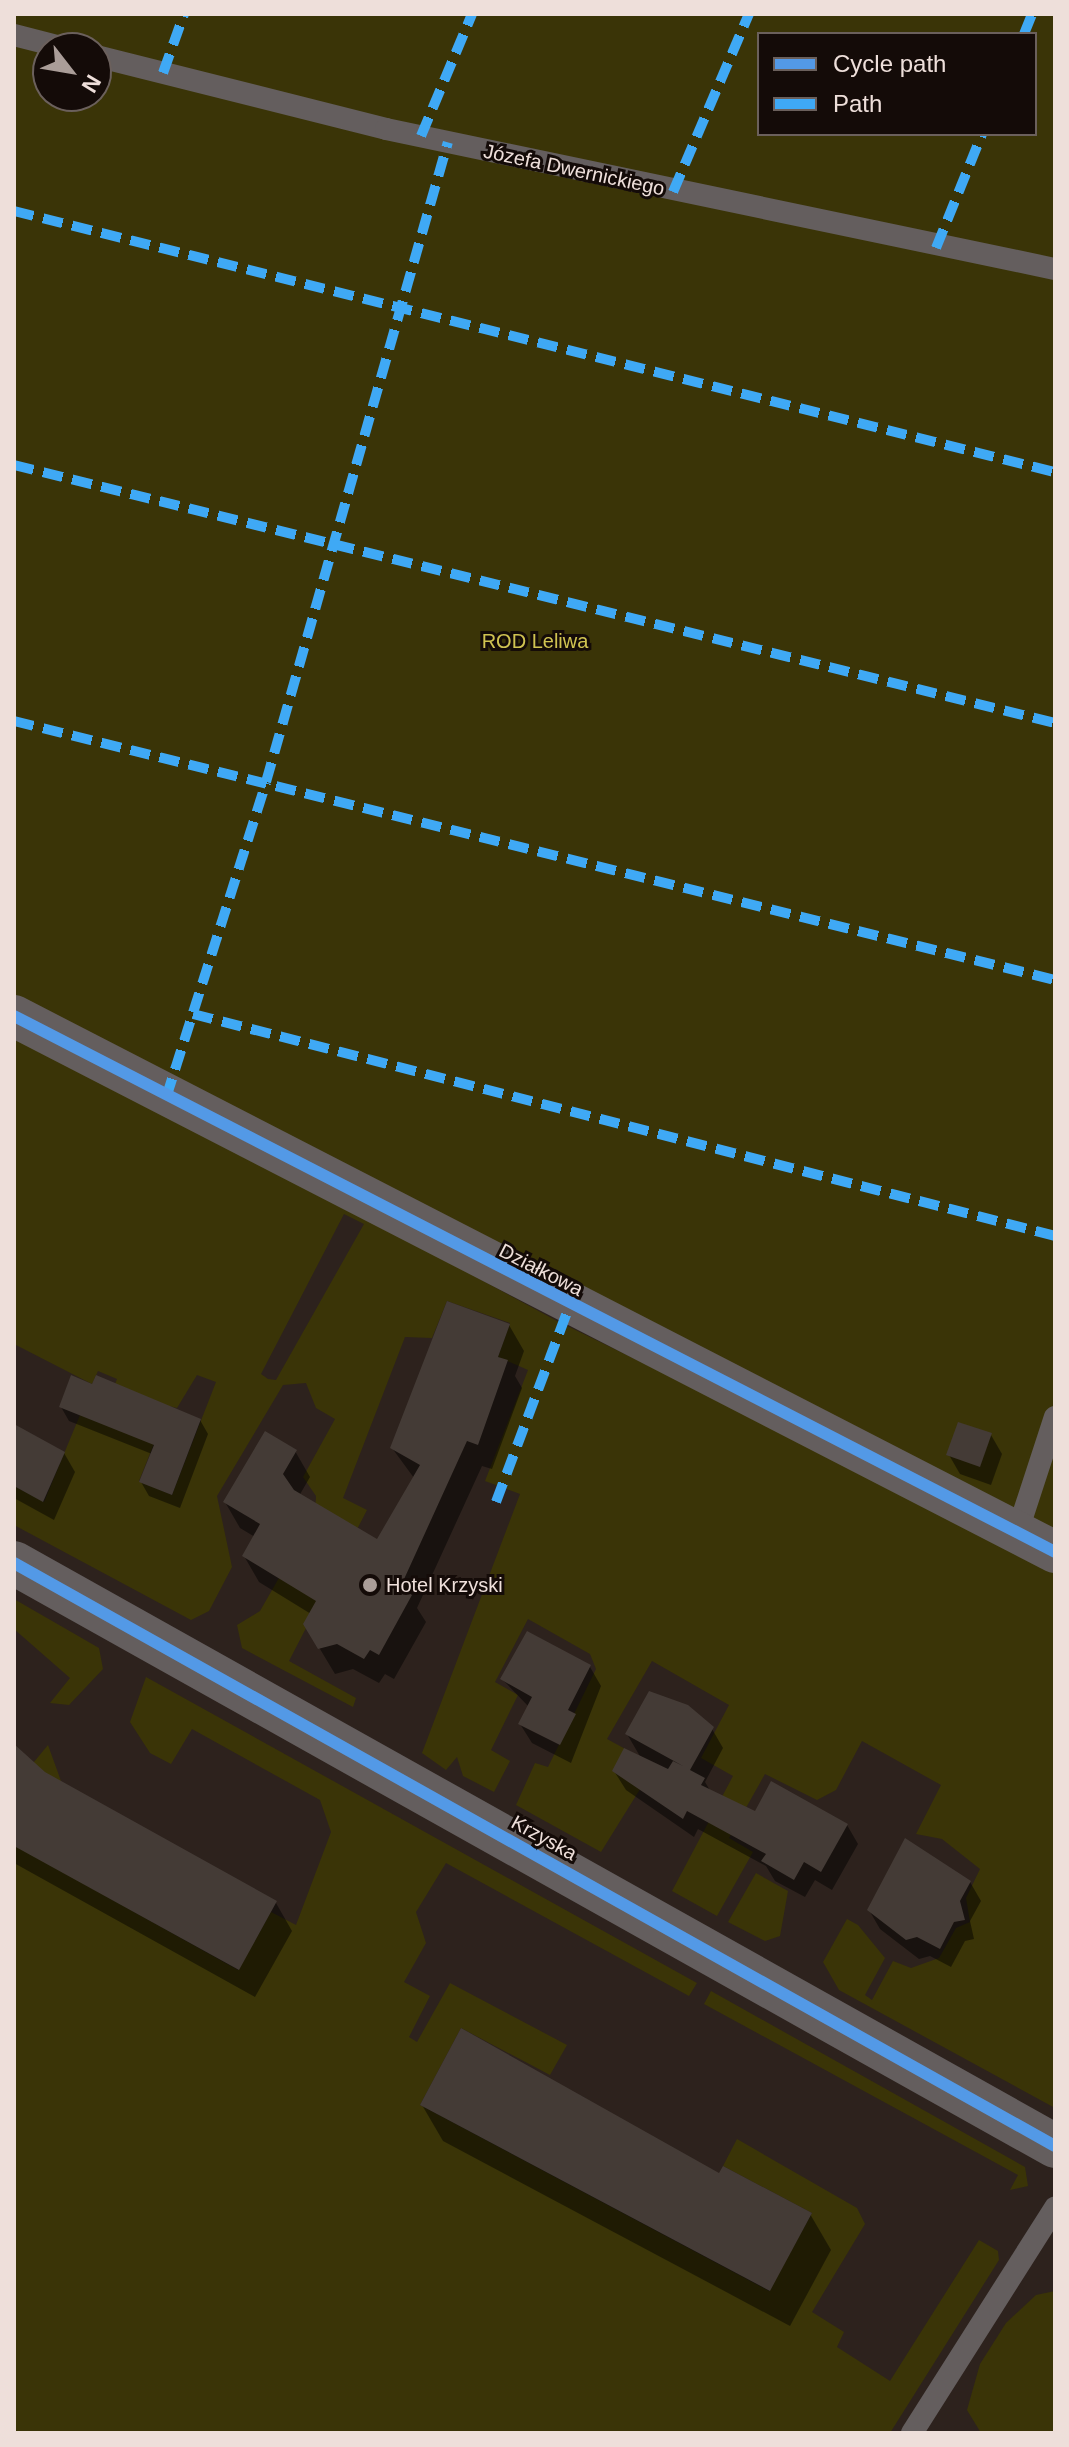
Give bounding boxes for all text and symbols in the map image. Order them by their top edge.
north arrow [32,32,112,112]
legend [757,32,1037,136]
text: Cycle path [833,50,946,77]
text: N [76,70,106,97]
text: Path [833,90,882,117]
street label: Józefa Dwernickiego [481,139,667,201]
park label: ROD Leliwa [482,629,588,653]
street label: Działkowa [495,1239,587,1301]
place label: Hotel Krzyski [386,1573,503,1597]
marker: Hotel Krzyski [361,1576,379,1594]
street label: Krzyska [507,1810,581,1866]

